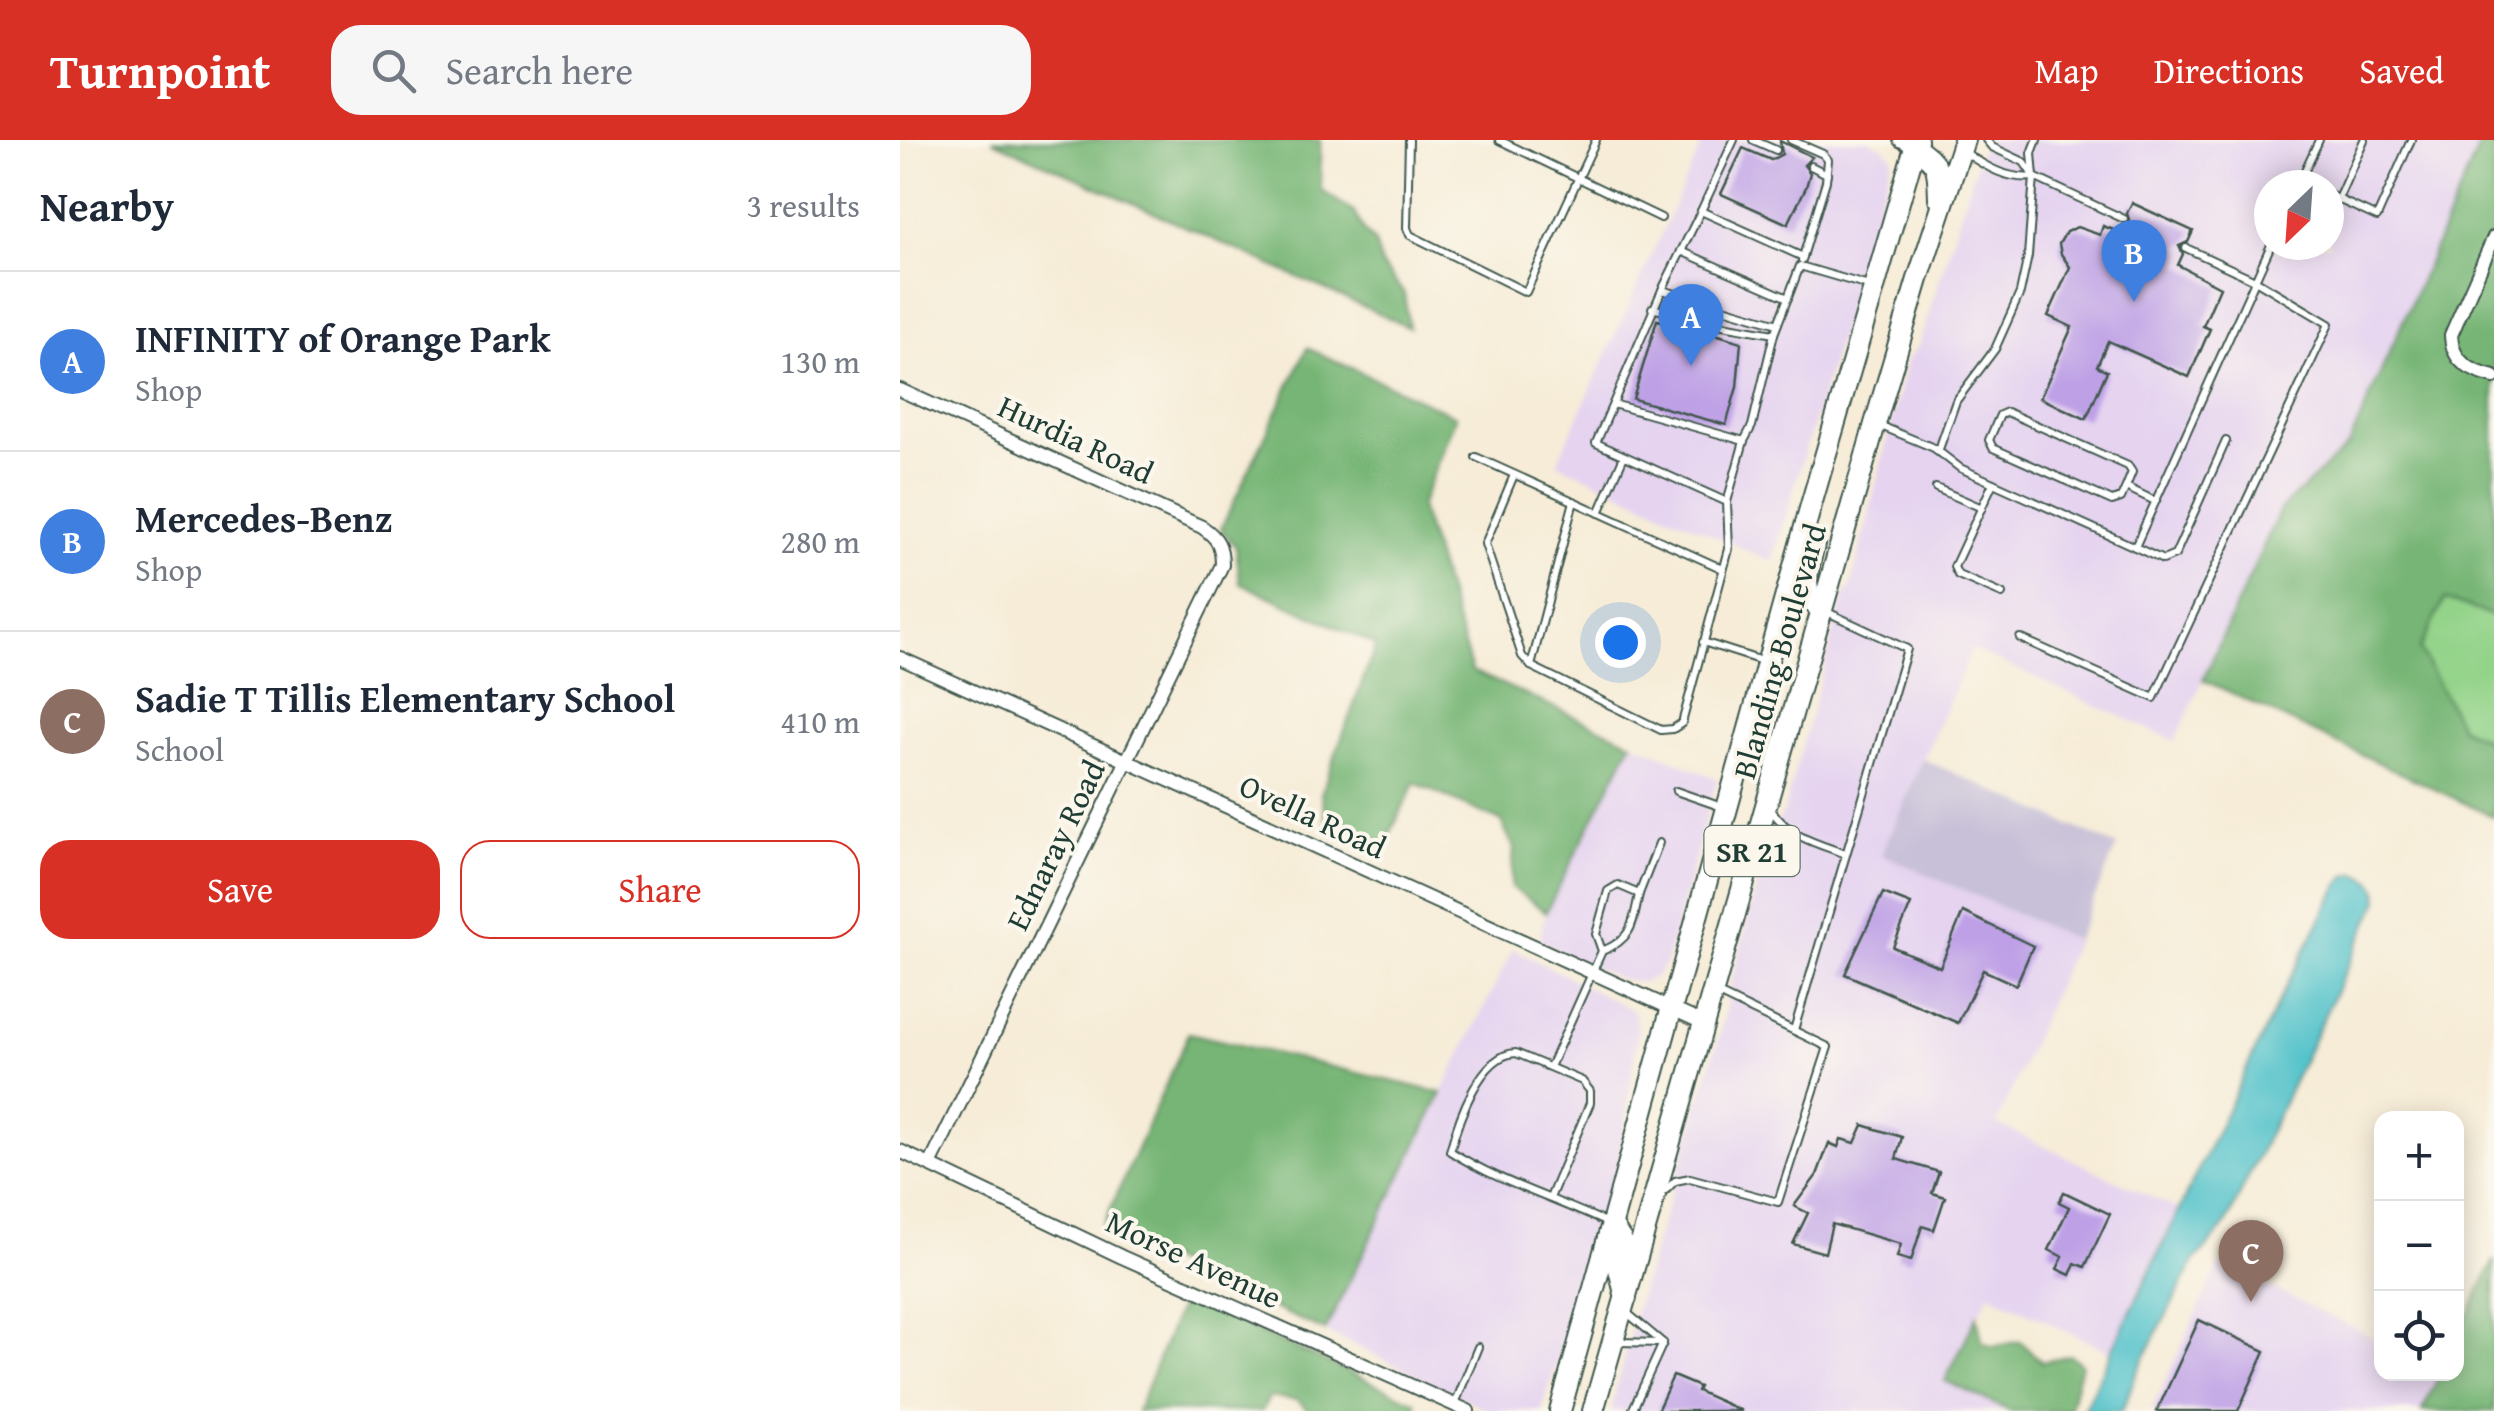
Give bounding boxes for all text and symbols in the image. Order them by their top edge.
search box [331,25,1031,115]
text: Turnpoint [50,35,271,106]
text: Search here [446,42,633,98]
icon: search [366,43,421,98]
text: Map [2035,45,2099,96]
text: Directions [2154,45,2304,96]
text: Saved [2359,45,2444,96]
north arrow [2254,170,2344,260]
text: Nearby [40,175,174,236]
text: 3 results [747,182,860,229]
pin: B [2102,220,2166,302]
pin: A [1658,284,1724,366]
text: INFINITY of Orange Park [135,310,551,366]
text: A [62,338,83,385]
text: 130 m [781,338,860,385]
text: Shop [135,366,202,413]
street label: Hurdia Road [991,382,1161,496]
text: Mercedes-Benz [135,490,393,546]
text: B [63,518,82,565]
text: 280 m [781,518,860,565]
street label: Blanding Boulevard [1720,518,1838,784]
text: Shop [135,546,202,593]
your location [1595,617,1646,668]
text: Sadie T Tillis Elementary School [135,670,675,726]
text: C [63,698,82,745]
text: 410 m [781,698,860,745]
text: School [135,726,224,773]
street label: Ednaray Road [993,752,1117,938]
street label: Ovella Road [1232,762,1394,870]
road number: SR 21 [1704,826,1800,876]
button: Save [40,840,440,939]
button: Share [460,840,860,939]
map controls [2374,1111,2464,1381]
button: + [2374,1111,2464,1201]
street label: Morse Avenue [1098,1198,1290,1320]
button: − [2374,1201,2464,1291]
pin: C [2218,1220,2284,1302]
button: locate [2374,1291,2464,1381]

